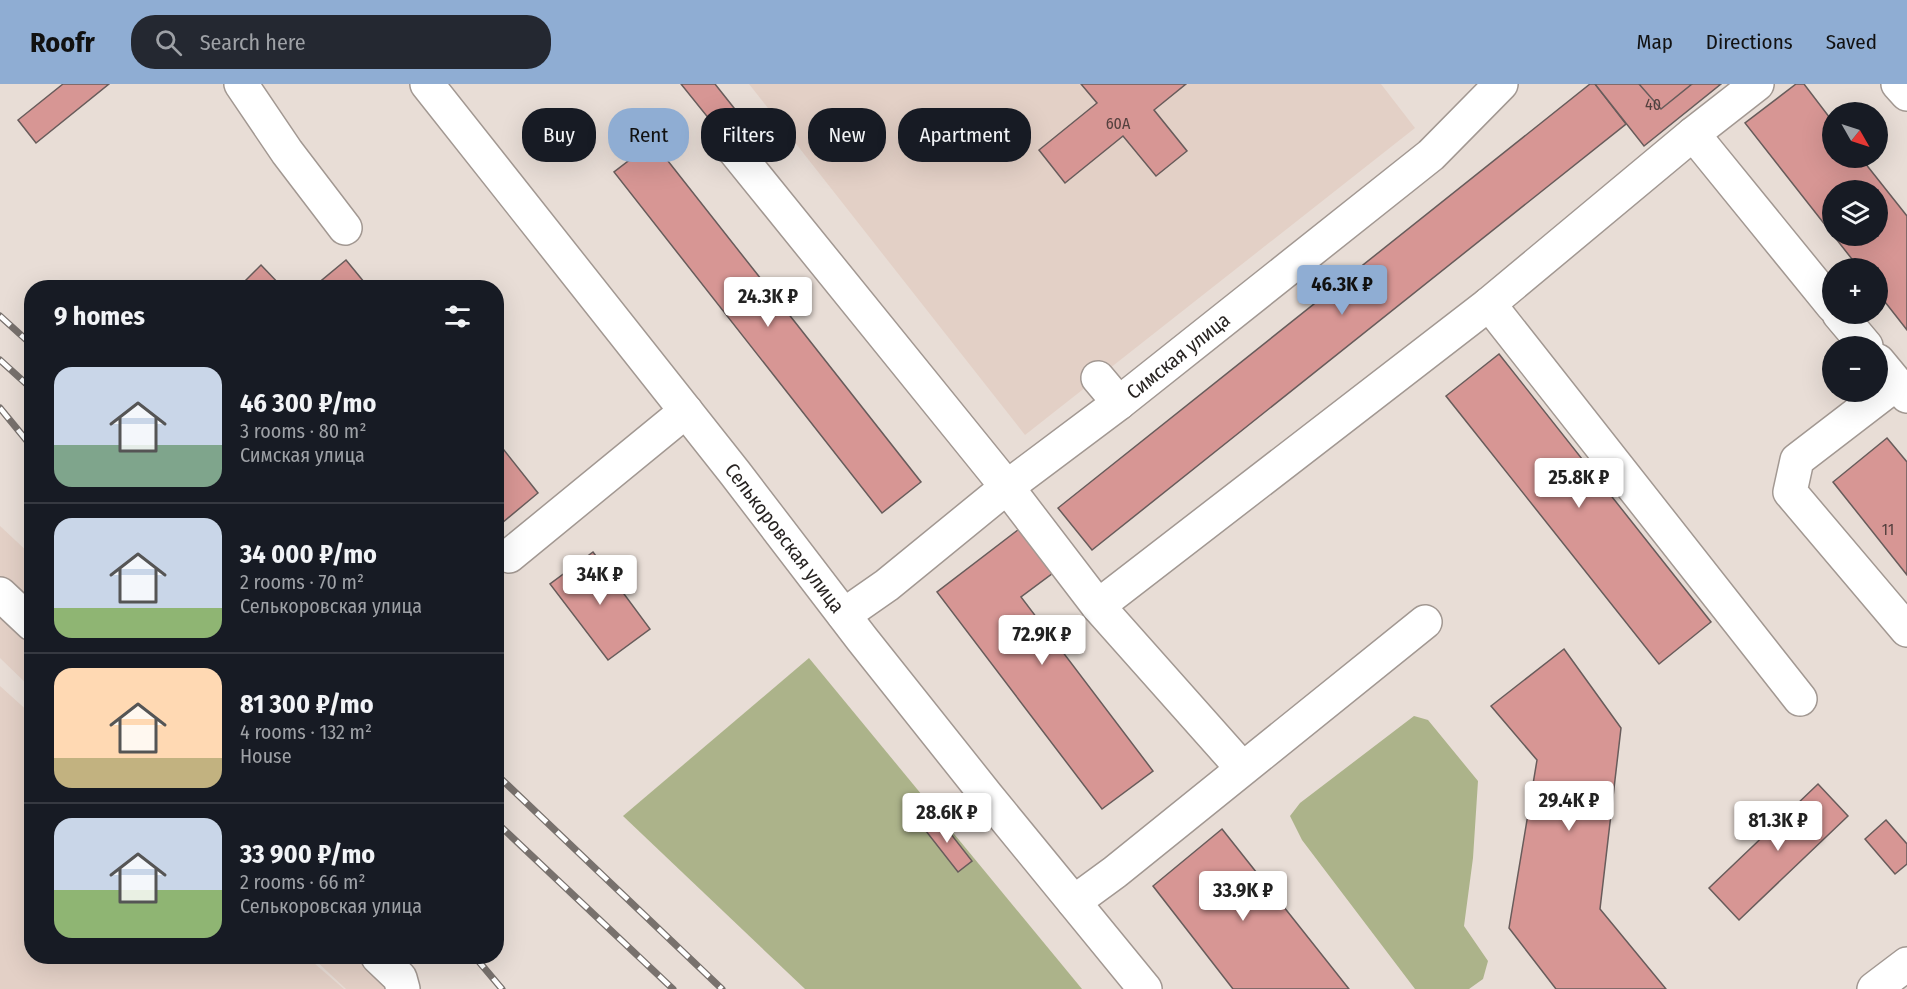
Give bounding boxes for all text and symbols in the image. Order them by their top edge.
search box [131,15,551,69]
text: Roofr [30,26,95,59]
icon: search [152,26,185,59]
text: Search here [200,29,306,56]
text: Map [1636,29,1673,55]
text: Directions [1706,29,1793,55]
text: Saved [1826,29,1877,55]
house number: 40 [1645,95,1661,114]
north arrow [1822,102,1888,168]
map controls [1822,102,1888,402]
chip: Buy [522,108,596,162]
chip: Rent [608,108,689,162]
chip: Filters [701,108,796,162]
chip: New [808,108,886,162]
chip: Apartment [898,108,1031,162]
house number: 60А [1106,114,1131,133]
button: layers [1822,180,1888,246]
button: + [1822,258,1888,324]
pin: 46.3K ₽ [1287,265,1397,316]
text: 46.3K ₽ [1311,272,1373,296]
pin: 24.3K ₽ [713,277,823,328]
text: 24.3K ₽ [738,284,798,308]
icon: filters [441,300,474,333]
text: 9 homes [54,301,145,332]
street label: Симская улица [1122,308,1235,404]
button: − [1822,336,1888,402]
text: 46 300 ₽/mo [240,388,376,419]
icon: home [102,391,174,463]
text: 3 rooms · 80 m² [240,419,366,443]
text: Симская улица [240,443,365,467]
street label: Селькоровская улица [720,458,850,618]
pin: 25.8K ₽ [1524,458,1634,509]
text: 25.8K ₽ [1549,465,1609,489]
house number: 11 [1882,520,1894,539]
text: 34 000 ₽/mo [240,539,377,570]
icon: home [102,542,174,614]
pin: 34K ₽ [558,555,642,606]
text: 34K ₽ [577,562,623,586]
text: 2 rooms · 70 m² [240,570,364,594]
text: Селькоровская улица [240,594,422,618]
pin: 72.9K ₽ [987,615,1097,666]
text: 72.9K ₽ [1013,622,1071,646]
text: 81 300 ₽/mo [240,689,374,720]
icon: home [102,692,174,764]
text: 4 rooms · 132 m² [240,720,372,744]
text: House [240,744,292,768]
pin: 29.4K ₽ [1514,781,1624,832]
text: 29.4K ₽ [1539,788,1599,812]
pin: 28.6K ₽ [892,793,1002,844]
text: 28.6K ₽ [916,800,978,824]
pin: 81.3K ₽ [1723,801,1833,852]
text: 81.3K ₽ [1748,808,1808,832]
text: 33 900 ₽/mo [240,839,375,870]
icon: home [102,842,174,914]
text: 2 rooms · 66 m² [240,870,366,894]
pin: 33.9K ₽ [1188,871,1298,922]
text: 33.9K ₽ [1213,878,1273,902]
text: Селькоровская улица [240,894,422,918]

